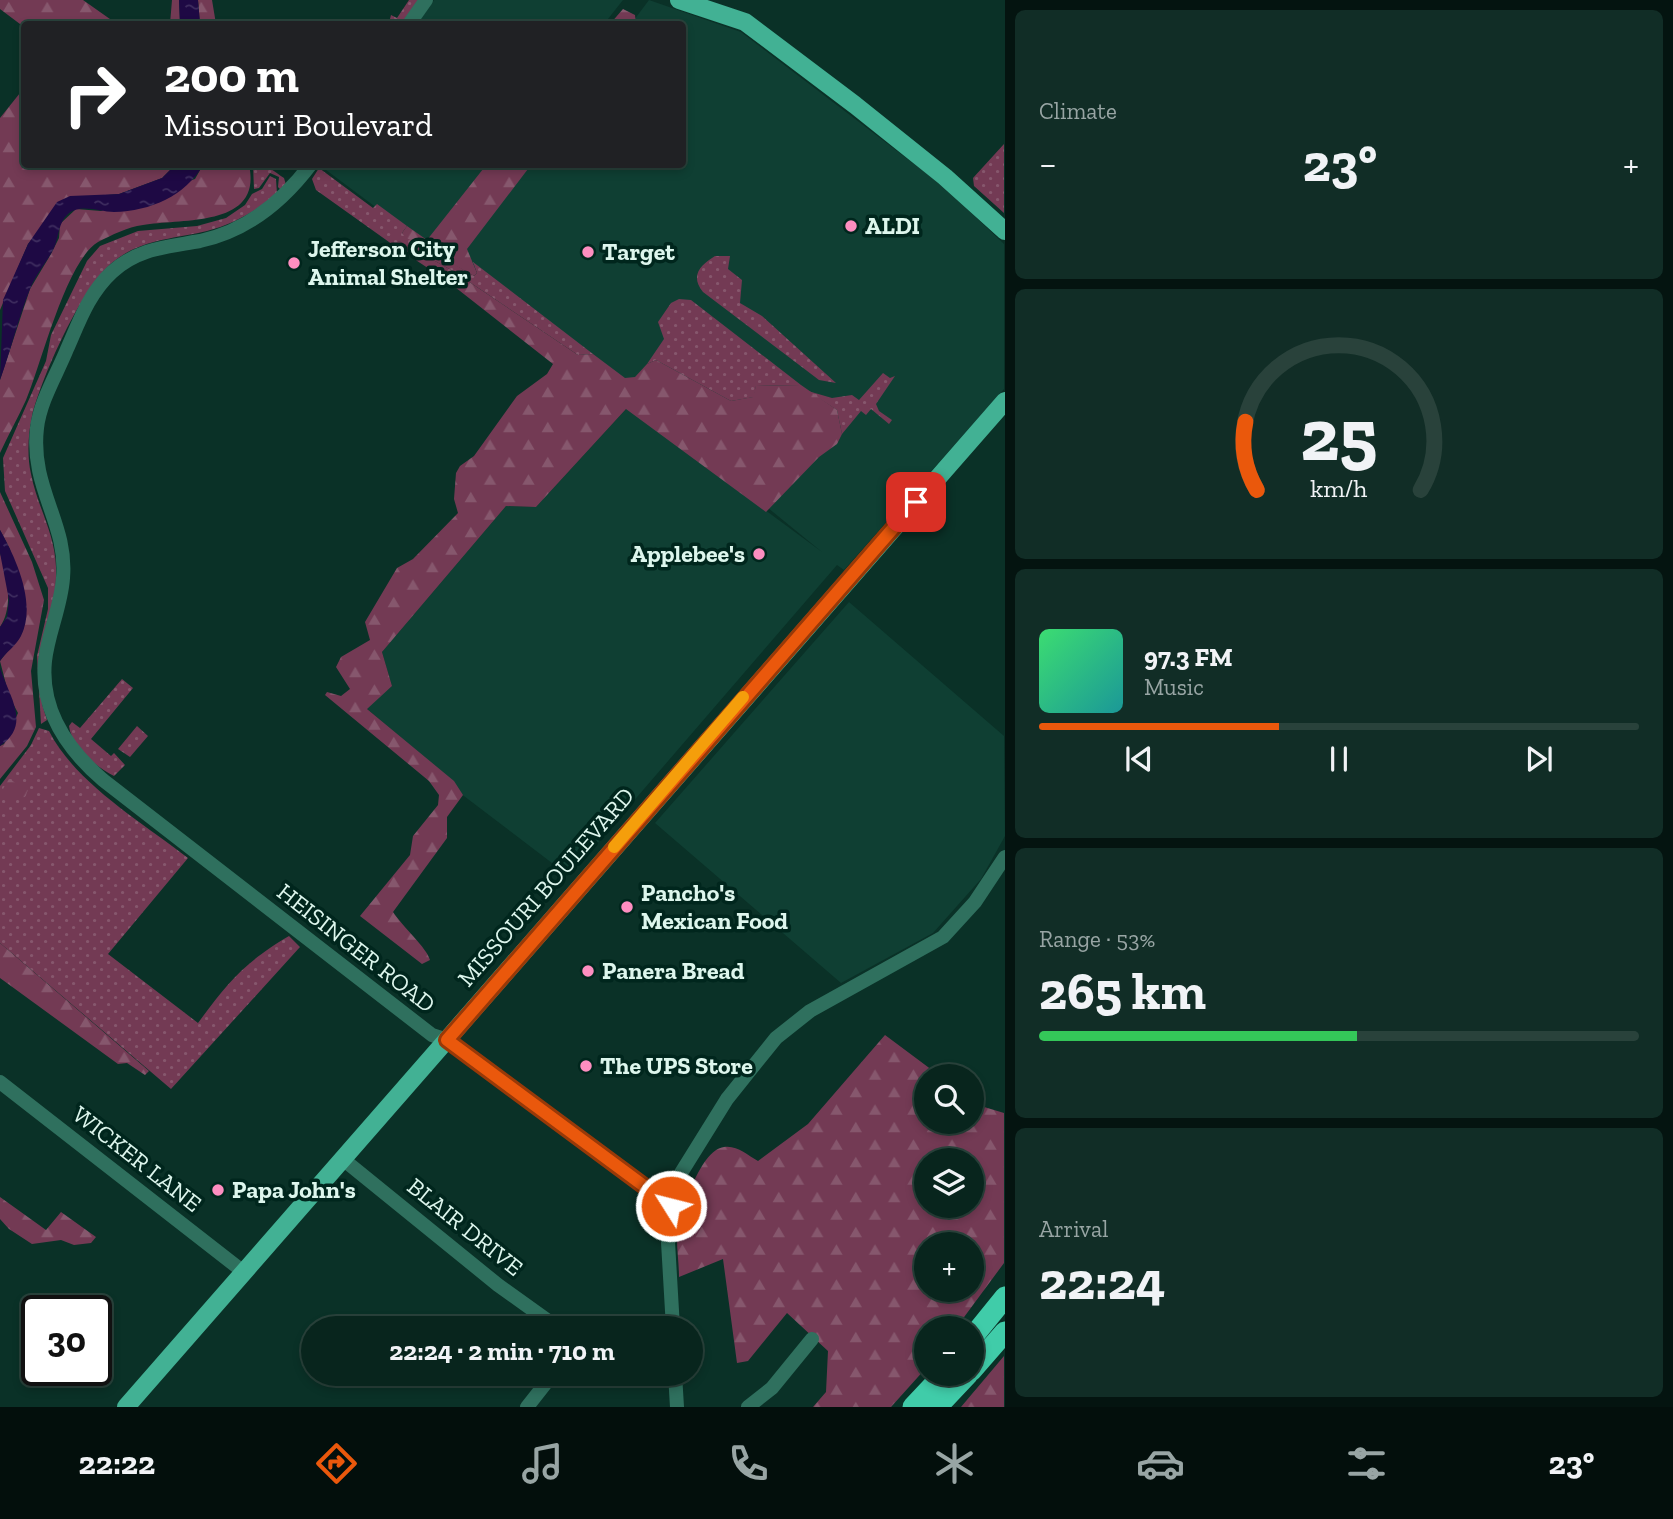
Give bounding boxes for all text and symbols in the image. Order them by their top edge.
text: 200 m [164,46,299,105]
icon: right [49,49,140,140]
text: Climate [1039,97,1117,125]
text: Missouri Boulevard [164,106,433,144]
text: 23° [1303,132,1377,194]
text: − [1039,141,1057,187]
text: + [1623,141,1639,187]
place label: ALDI [865,211,920,240]
marker: ALDI [843,218,859,234]
place label: Jefferson City Animal Shelter [308,234,468,291]
place label: Target [602,237,675,266]
marker: Target [580,244,596,260]
marker: Jefferson City Animal Shelter [286,255,302,271]
text: 25 [1300,392,1378,480]
pin [886,472,946,532]
text: km/h [1310,473,1368,503]
icon: arrive [897,483,935,521]
place label: Applebee's [631,539,745,568]
marker: Applebee's [751,546,767,562]
text: 97.3 FM [1144,641,1233,673]
text: Music [1144,673,1204,701]
icon: previous [1120,740,1158,778]
icon: pause [1320,740,1358,778]
icon: next [1520,740,1558,778]
street label: MISSOURI BOULEVARD [451,781,640,992]
street label: HEISINGER ROAD [271,877,441,1018]
place label: Pancho's Mexican Food [641,878,788,935]
marker: Pancho's Mexican Food [619,899,635,915]
text: Range · 53% [1039,925,1155,953]
place label: Panera Bread [602,956,745,985]
text: 265 km [1039,960,1206,1022]
marker: Panera Bread [580,963,596,979]
place label: The UPS Store [600,1051,753,1080]
marker: The UPS Store [578,1058,594,1074]
map controls [914,1064,984,1386]
button: search [914,1064,984,1134]
street label: WICKER LANE [67,1099,208,1218]
button: layers [914,1148,984,1218]
position arrow [634,1169,708,1243]
street label: BLAIR DRIVE [402,1171,529,1282]
place label: Papa John's [232,1175,356,1204]
marker: Papa John's [210,1182,226,1198]
text: Arrival [1039,1215,1108,1243]
button: + [914,1232,984,1302]
text: 22:24 [1039,1250,1165,1312]
speed limit sign: 30 [21,1295,112,1386]
button: − [914,1316,984,1386]
text: 22:24 · 2 min · 710 m [389,1335,615,1367]
icon: directions [312,1439,361,1488]
icon: music [518,1439,567,1488]
icon: phone [724,1439,773,1488]
icon: climate [930,1439,979,1488]
icon: car [1136,1439,1185,1488]
icon: filters [1342,1439,1391,1488]
text: 22:22 [79,1444,155,1482]
text: 23° [1549,1444,1594,1482]

